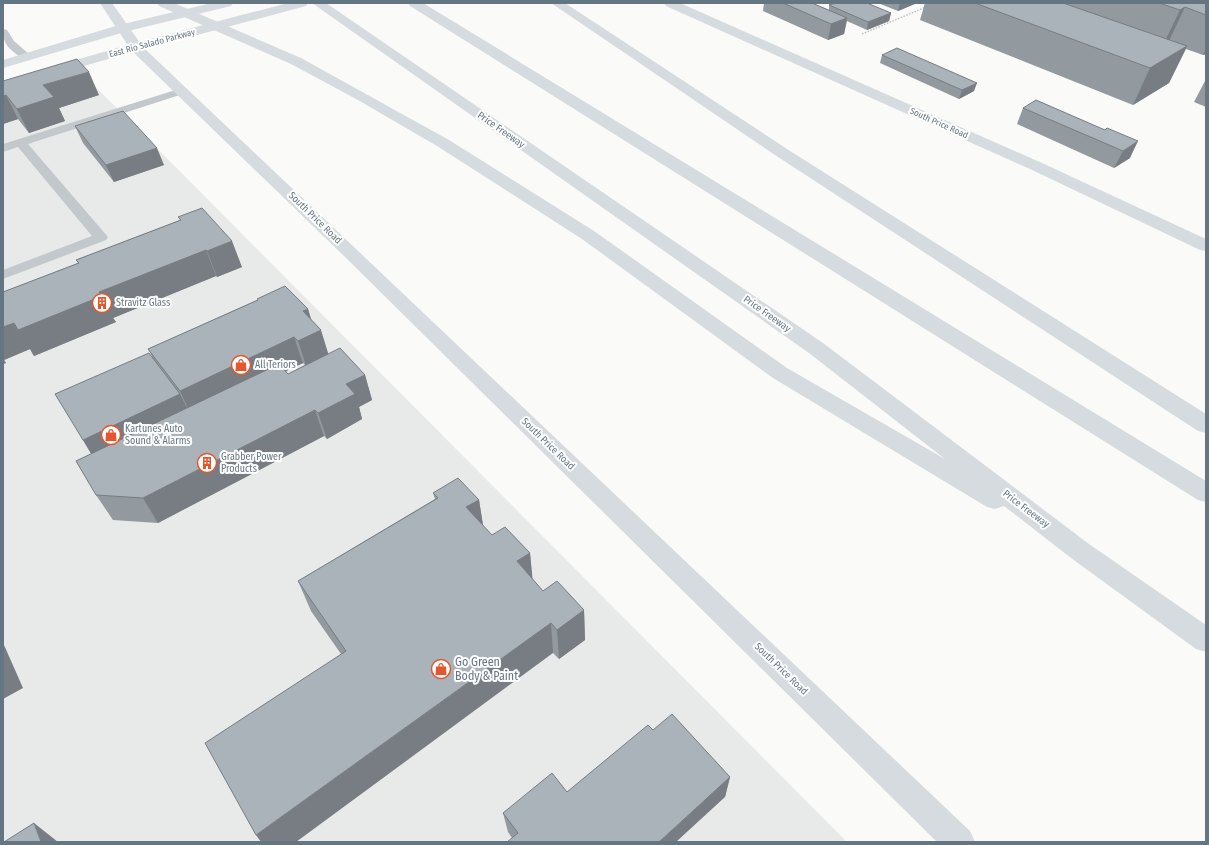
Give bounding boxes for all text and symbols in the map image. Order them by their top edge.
street label: East Rio Salado Parkway [108,27,196,59]
street label: South Price Road [908,106,970,140]
street label: Price Freeway [475,109,527,151]
street label: South Price Road [286,190,344,246]
building icon: Stravitz Glass [91,292,113,314]
street label: Price Freeway [741,293,793,335]
place label: Stravitz Glass [116,297,170,309]
shop icon: All Teriors [230,354,252,376]
place label: All Teriors [255,359,296,371]
street label: South Price Road [519,416,577,472]
place label: Kartunes Auto Sound & Alarms [125,423,191,447]
shop icon: Kartunes Auto Sound & Alarms [100,424,122,446]
place label: Grabber Power Products [221,451,282,475]
building icon: Grabber Power Products [196,452,218,474]
street label: Price Freeway [1000,488,1052,531]
street label: South Price Road [752,641,810,697]
place label: Go Green Body & Paint [455,655,518,683]
shop icon: Go Green Body & Paint [430,658,452,680]

